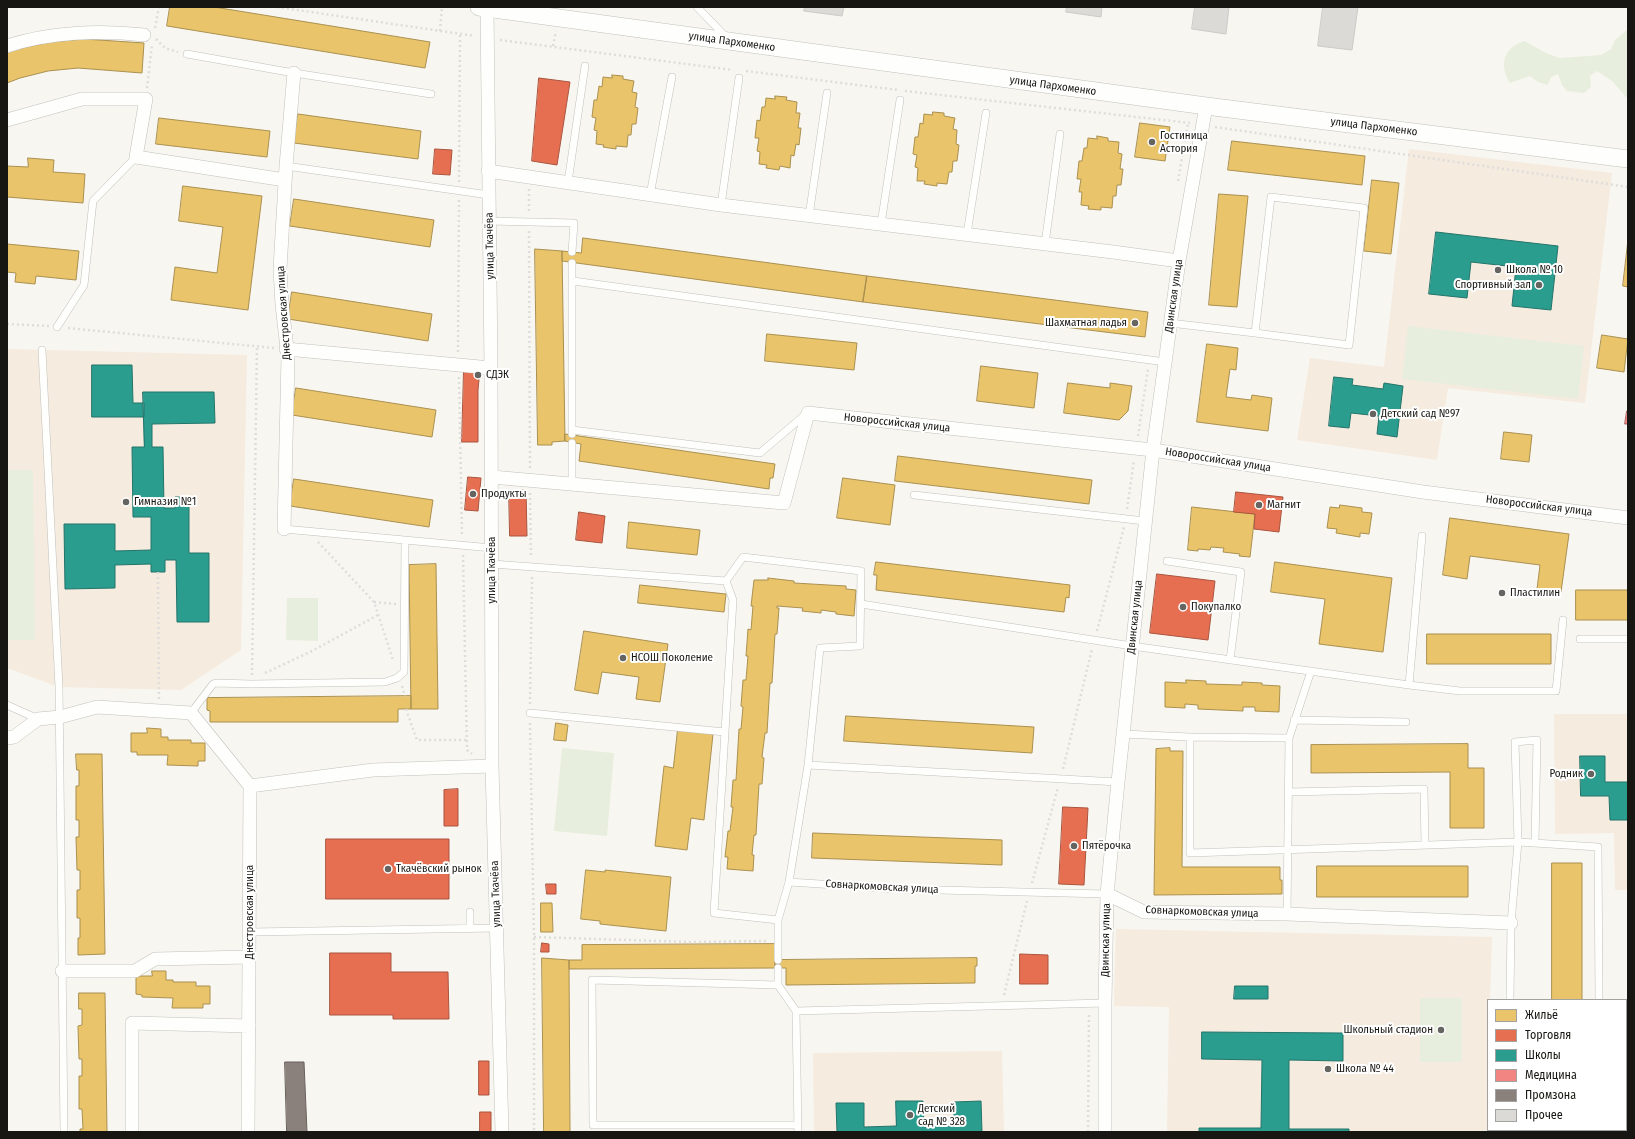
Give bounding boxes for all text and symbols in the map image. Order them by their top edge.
street label: улица Пархоменко [688,29,776,55]
street label: улица Пархоменко [1009,73,1097,99]
street label: улица Пархоменко [1330,115,1418,139]
place label: Гостиница Астория [1160,129,1208,155]
marker: Гостиница Астория [1147,137,1157,147]
street label: улица Ткачёва [483,212,497,280]
street label: Двинская улица [1162,258,1186,334]
place label: Школа № 10 [1506,263,1563,277]
street label: Днестровская улица [274,265,294,361]
marker: Школа № 10 [1493,265,1503,275]
place label: Спортивный зал [1455,278,1531,292]
marker: Спортивный зал [1534,280,1544,290]
place label: Шахматная ладья [1045,316,1127,330]
marker: Шахматная ладья [1130,318,1140,328]
place label: СДЭК [486,368,509,382]
marker: СДЭК [473,370,483,380]
place label: Детский сад №97 [1381,407,1460,421]
marker: Детский сад №97 [1368,409,1378,419]
street label: Новороссийская улица [843,411,951,435]
street label: Новороссийская улица [1164,445,1272,475]
place label: Продукты [481,487,527,501]
marker: Продукты [468,489,478,499]
street label: Новороссийская улица [1485,493,1593,519]
place label: Гимназия №1 [134,495,196,509]
marker: Гимназия №1 [121,497,131,507]
place label: Магнит [1267,498,1301,512]
marker: Магнит [1254,500,1264,510]
street label: улица Ткачёва [485,537,499,603]
street label: Двинская улица [1125,579,1145,655]
place label: Пластилин [1510,586,1560,600]
marker: Пластилин [1497,588,1507,598]
place label: Покупалко [1191,600,1241,614]
marker: Покупалко [1178,602,1188,612]
place label: НСОШ Поколение [631,651,713,665]
marker: НСОШ Поколение [618,653,628,663]
place label: Родник [1549,767,1583,781]
marker: Родник [1586,769,1596,779]
place label: Пятёрочка [1082,839,1131,853]
marker: Пятёрочка [1069,841,1079,851]
street label: улица Ткачёва [488,860,504,928]
place label: Ткачёвский рынок [396,862,482,876]
marker: Ткачёвский рынок [383,864,393,874]
street label: Днестровская улица [243,865,257,959]
street label: Совнаркомовская улица [825,877,939,897]
street label: Двинская улица [1099,903,1113,977]
street label: Совнаркомовская улица [1145,903,1259,921]
legend [1487,999,1627,1131]
text: Жильё [1525,1008,1558,1022]
place label: Школьный стадион [1344,1023,1433,1037]
marker: Школьный стадион [1436,1025,1446,1035]
text: Торговля [1525,1028,1571,1042]
text: Школы [1525,1048,1561,1062]
place label: Школа № 44 [1336,1062,1394,1076]
marker: Школа № 44 [1323,1064,1333,1074]
text: Медицина [1525,1068,1577,1082]
text: Промзона [1525,1088,1576,1102]
place label: Детский сад № 328 [918,1102,965,1128]
text: Прочее [1525,1108,1563,1122]
marker: Детский сад № 328 [905,1110,915,1120]

